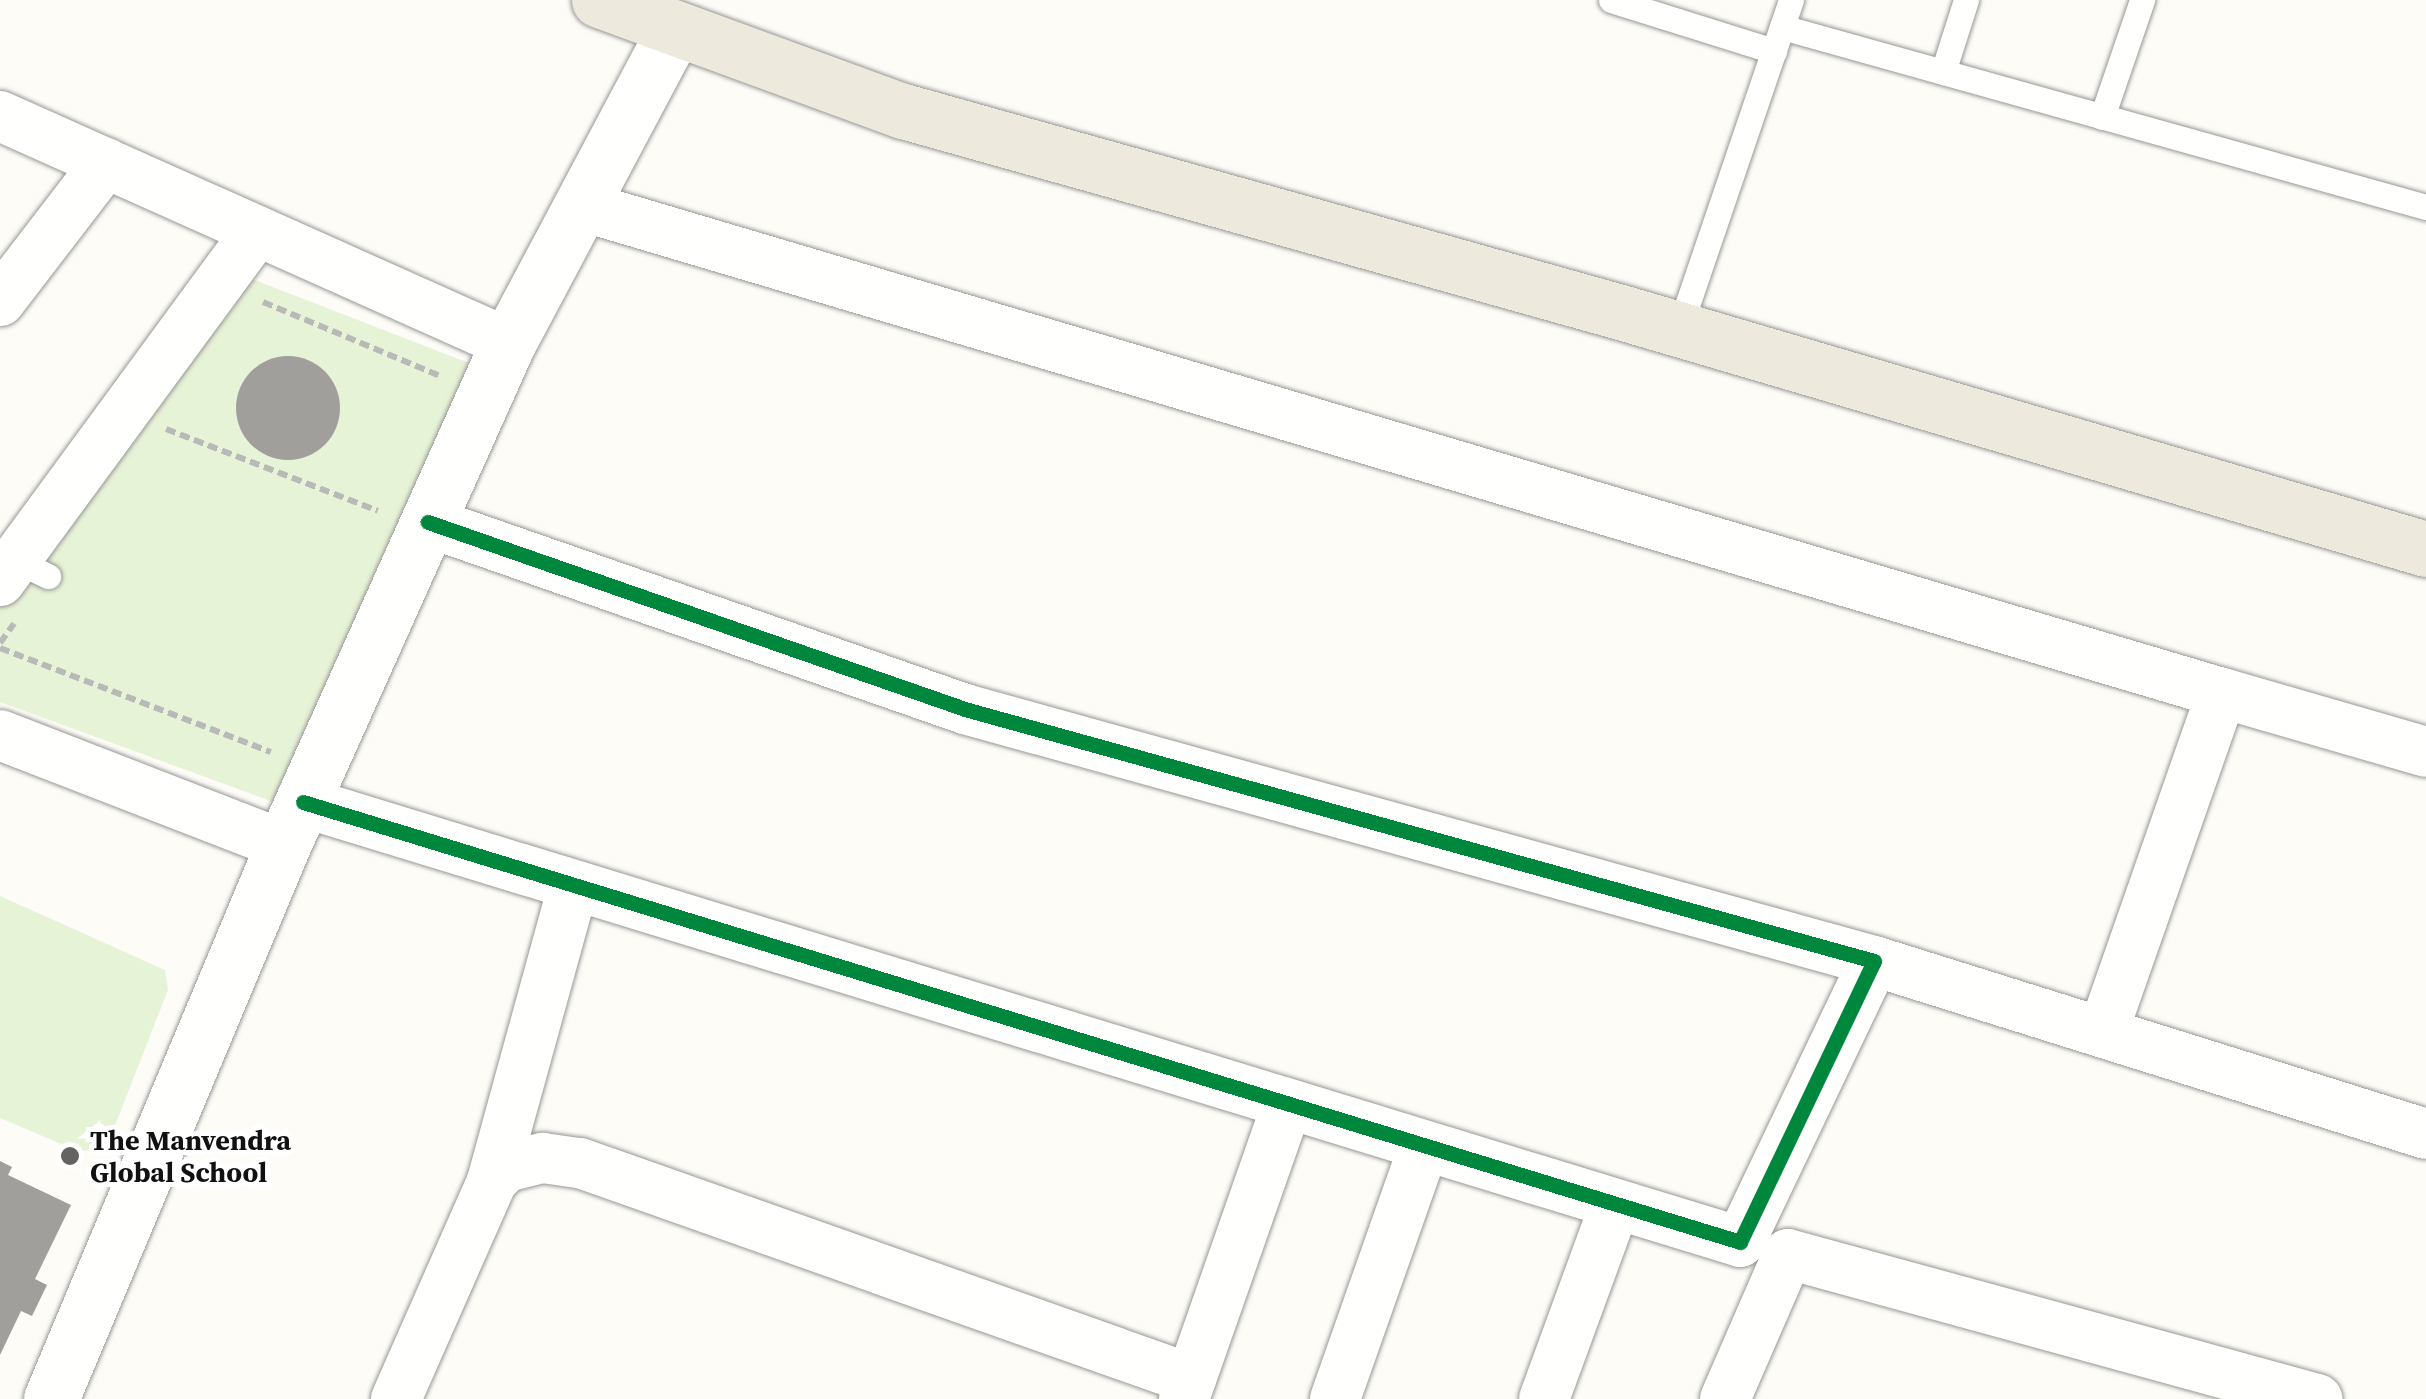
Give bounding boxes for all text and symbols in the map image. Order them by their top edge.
place label: The Manvendra Global School [90,1123,291,1189]
marker: The Manvendra Global School [59,1145,81,1167]

